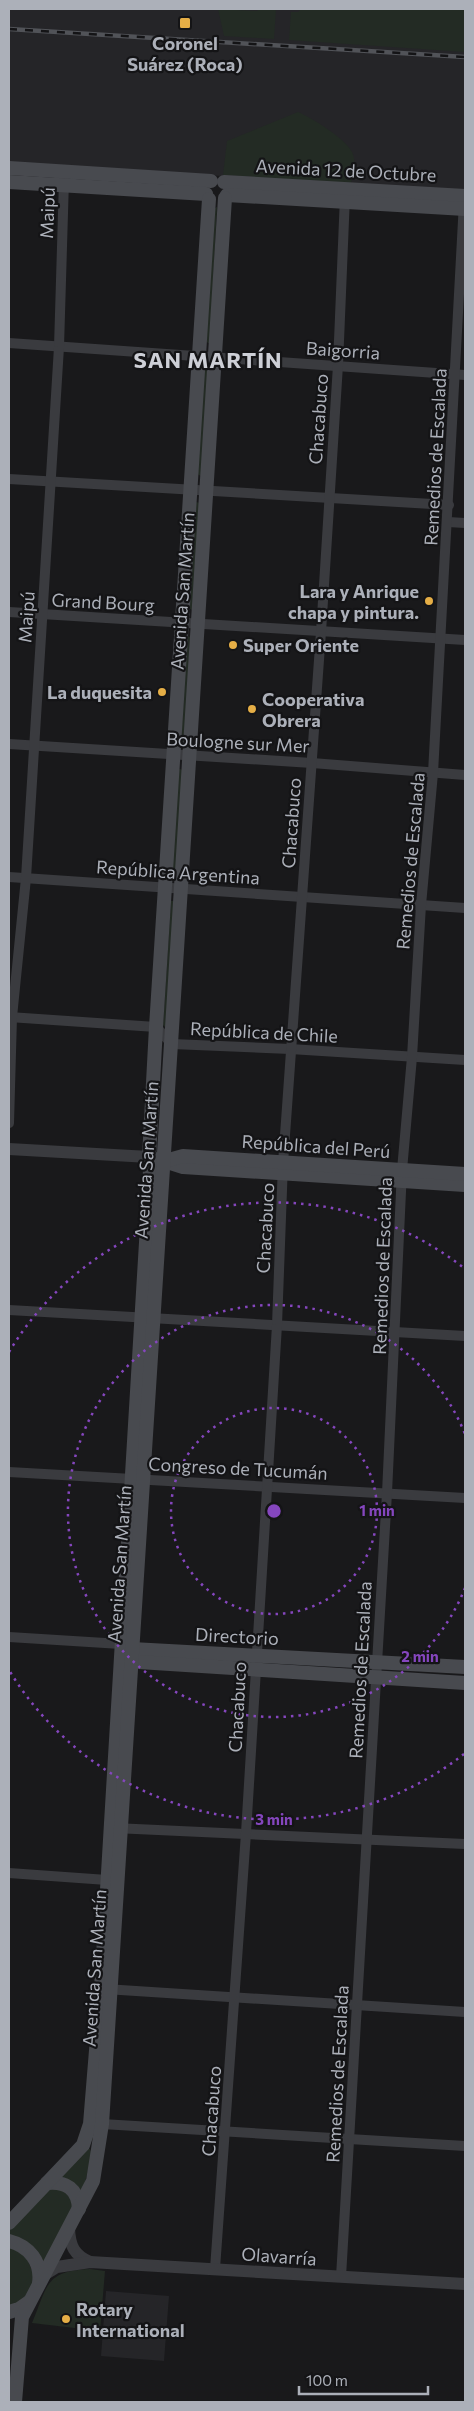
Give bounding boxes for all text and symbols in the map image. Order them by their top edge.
marker: Coronel Suárez (Roca) [178,16,192,30]
place label: Coronel Suárez (Roca) [127,32,243,75]
street label: Avenida 12 de Octubre [255,154,437,186]
street label: Maipú [35,187,59,239]
street label: Baigorria [305,336,381,364]
district label: SAN MARTÍN [133,346,283,373]
street label: Remedios de Escalada [419,368,451,546]
street label: Chacabuco [304,373,332,465]
street label: Avenida San Martín [166,511,198,671]
place label: Lara y Anrique chapa y pintura. [288,580,419,623]
street label: Grand Bourg [51,588,155,616]
street label: Maipú [13,590,39,644]
marker: Lara y Anrique chapa y pintura. [423,595,435,607]
place label: Super Oriente [243,634,359,656]
marker: Super Oriente [227,639,239,651]
place label: La duquesita [47,681,152,703]
marker: La duquesita [156,686,168,698]
place label: Cooperativa Obrera [262,688,364,731]
marker: Cooperativa Obrera [246,703,258,715]
street label: Boulogne sur Mer [166,727,310,757]
street label: Remedios de Escalada [391,772,429,950]
street label: Chacabuco [277,777,305,869]
street label: República Argentina [95,855,261,889]
street label: República de Chile [190,1017,338,1047]
street label: Avenida San Martín [130,1080,162,1240]
street label: República del Perú [241,1130,391,1162]
street label: Remedios de Escalada [368,1177,396,1355]
street label: Chacabuco [252,1182,278,1274]
street label: Congreso de Tucumán [148,1452,328,1484]
street label: Avenida San Martín [103,1484,135,1644]
text: 1 min [359,1501,395,1519]
centre of rings [265,1502,283,1520]
street label: Remedios de Escalada [344,1581,376,1759]
street label: Directorio [195,1623,279,1649]
text: 2 min [401,1647,439,1665]
street label: Chacabuco [224,1661,250,1753]
text: 3 min [255,1810,293,1828]
street label: Avenida San Martín [78,1888,110,2048]
street label: Remedios de Escalada [321,1985,353,2163]
street label: Chacabuco [197,2065,225,2157]
street label: Olavarría [241,2242,317,2270]
place label: Rotary International [76,2298,185,2341]
marker: Rotary International [60,2313,72,2325]
scale bar [299,2364,428,2396]
text: 100 m [306,2371,348,2389]

